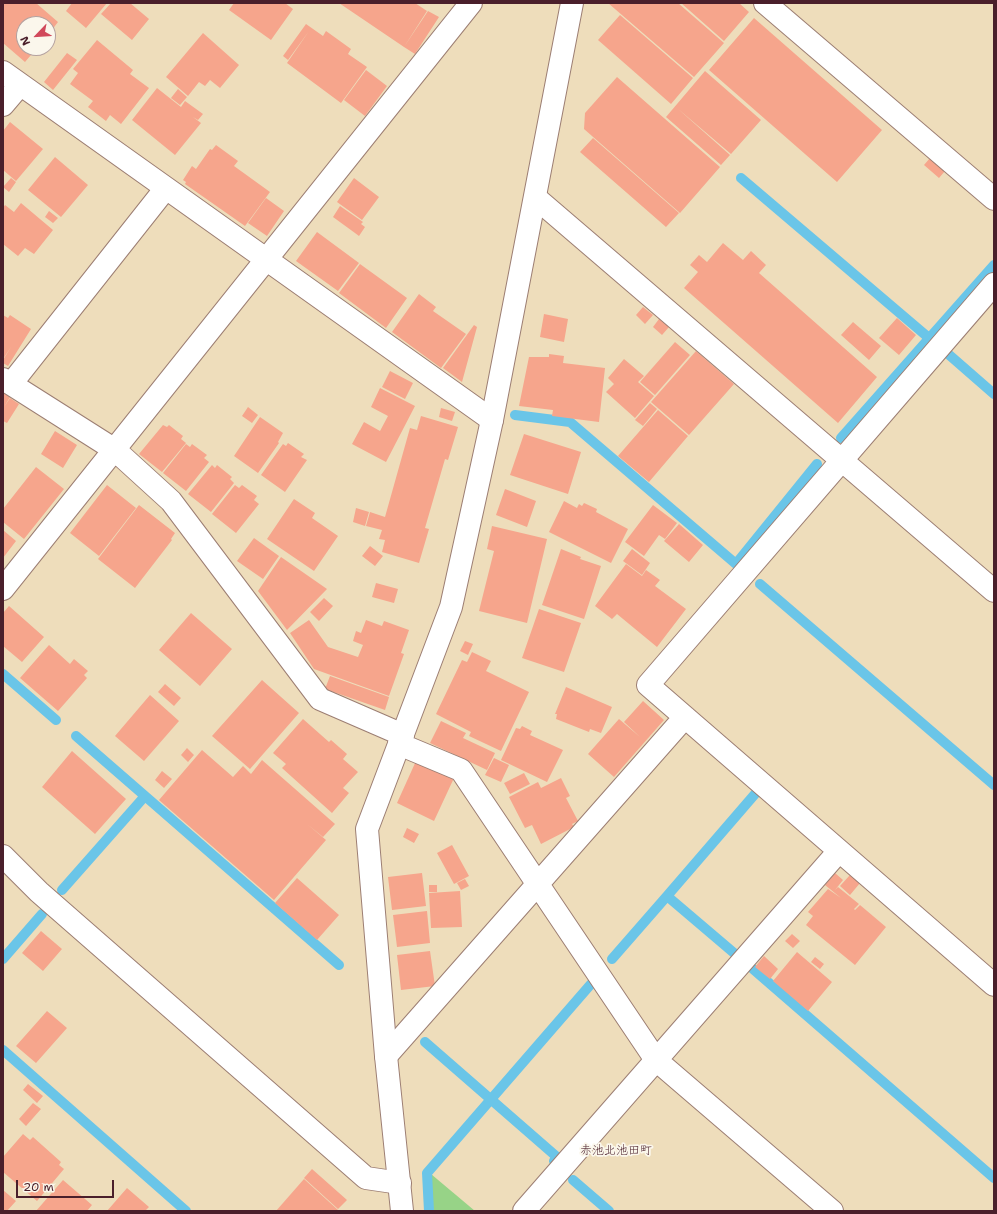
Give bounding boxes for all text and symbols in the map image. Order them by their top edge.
north arrow [16,16,56,56]
text: N [17,34,34,48]
district label: 赤池北池田町 [580,1144,652,1158]
scale bar [18,1172,116,1198]
text: 20 m [23,1179,54,1195]

